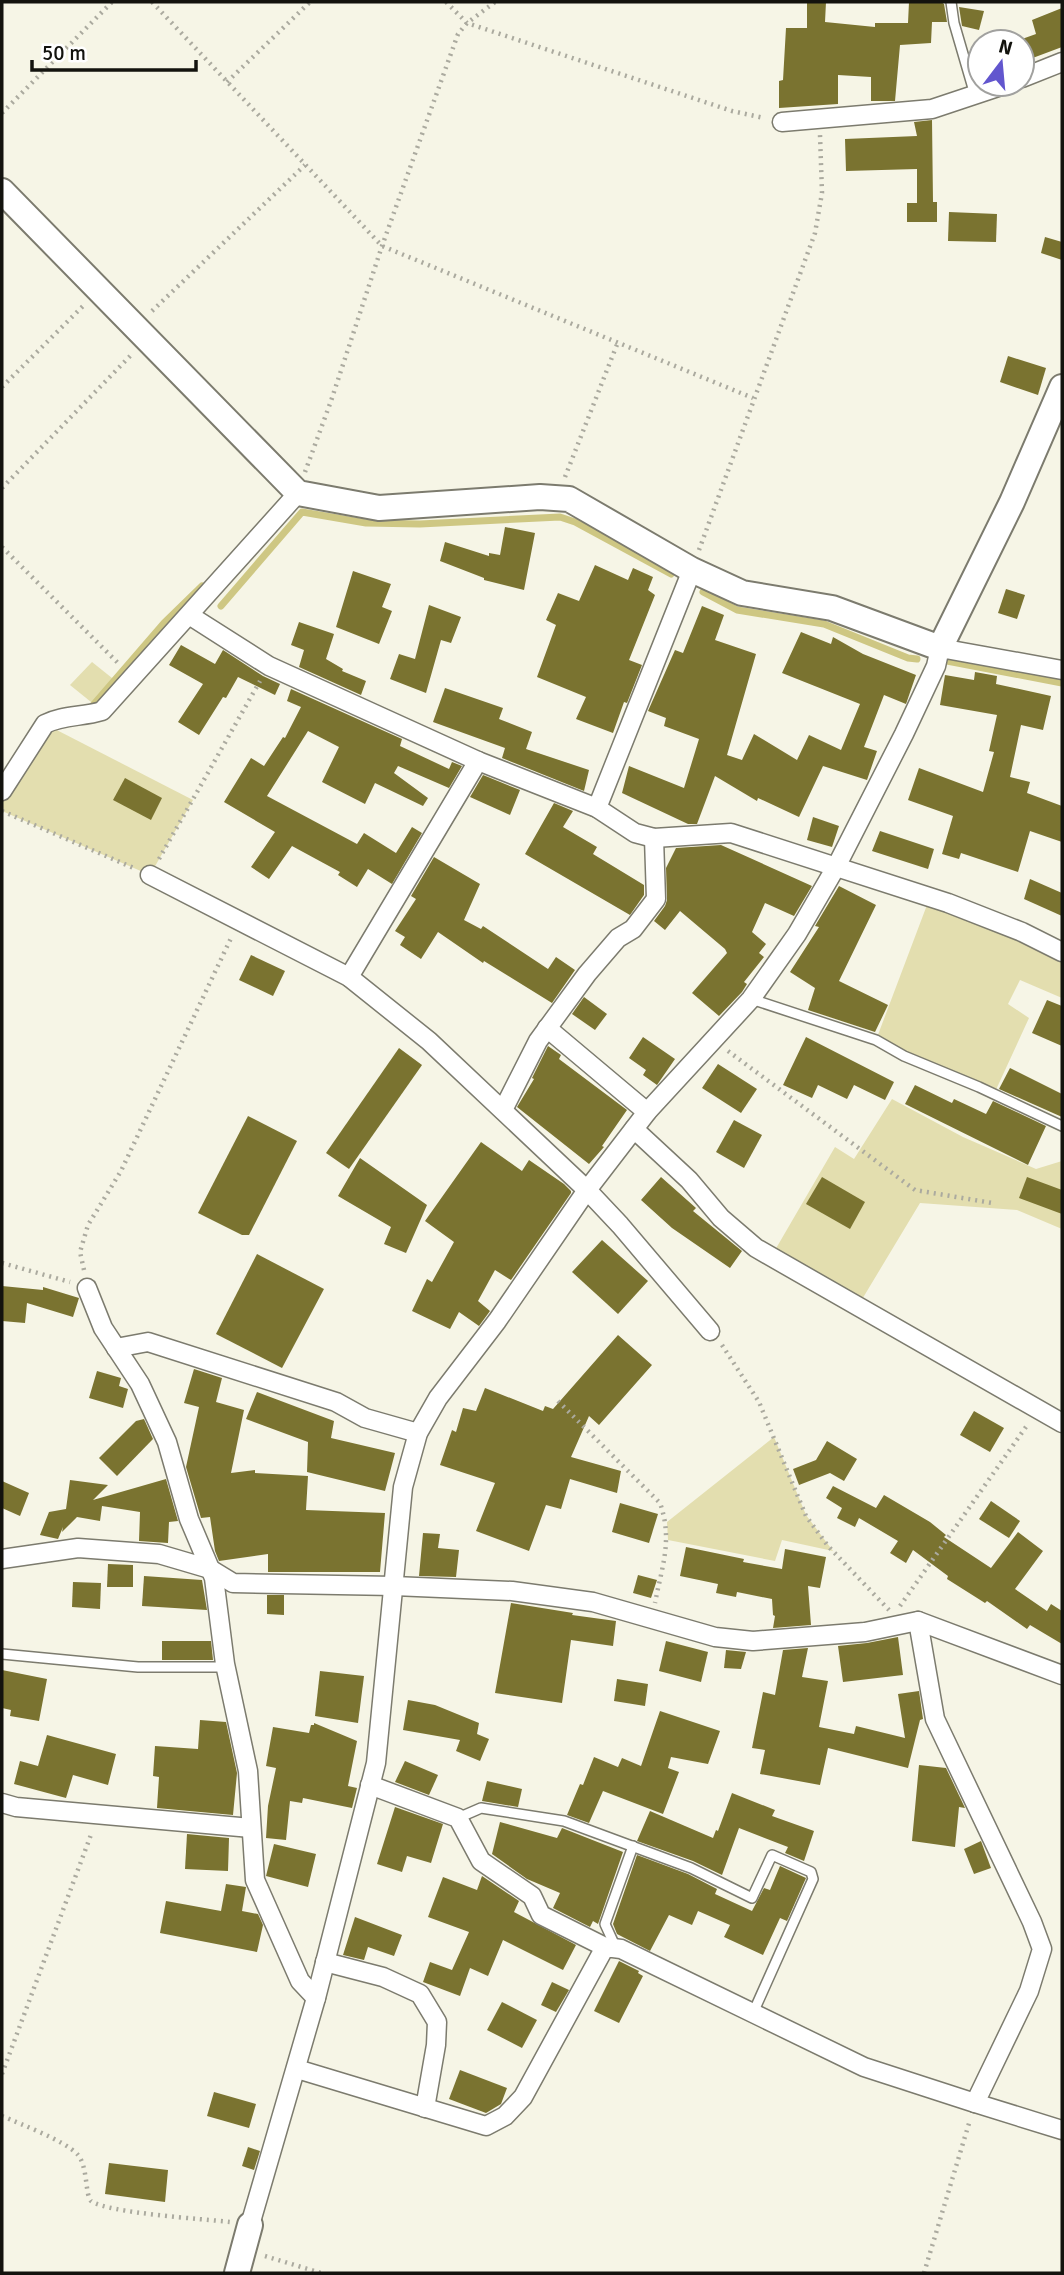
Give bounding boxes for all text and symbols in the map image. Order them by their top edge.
scale bar [32,28,196,72]
north arrow [966,28,1036,98]
text: N [996,34,1015,61]
text: 50 m [42,40,86,66]

